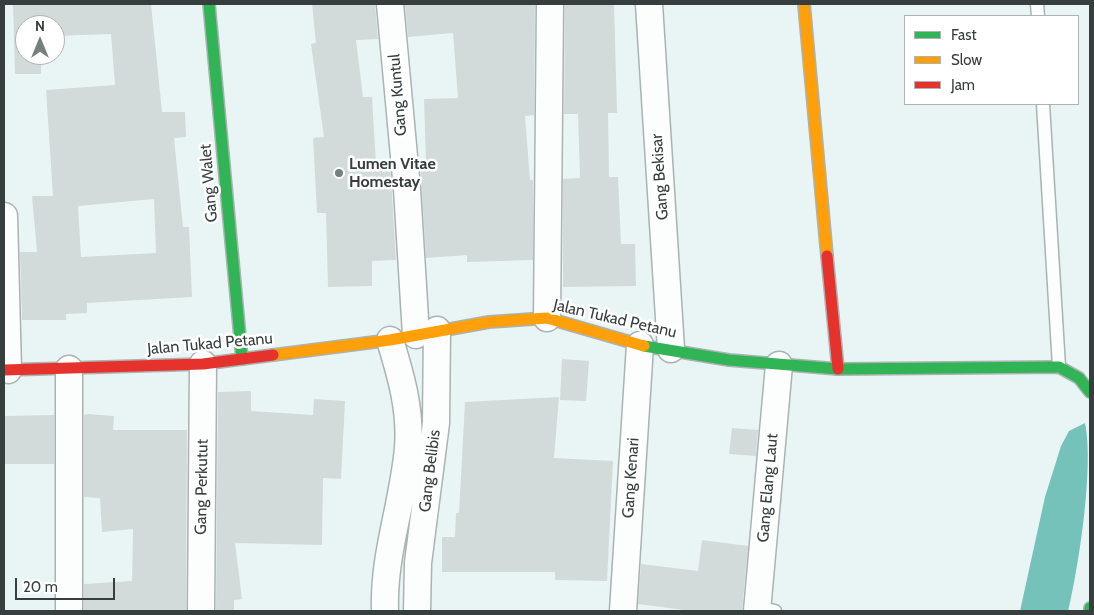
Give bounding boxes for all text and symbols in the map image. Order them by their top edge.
north arrow [15,15,65,65]
legend [904,15,1079,105]
text: N [35,17,45,35]
text: Fast [951,26,976,44]
text: Slow [951,51,982,69]
street label: Gang Kuntul [385,53,411,137]
text: Jam [951,76,975,94]
street label: Gang Bekisar [647,133,673,221]
street label: Gang Walet [196,143,222,223]
place label: Lumen Vitae Homestay [349,154,436,192]
marker: Lumen Vitae Homestay [333,167,345,179]
street label: Jalan Tukad Petanu [552,295,678,343]
street label: Jalan Tukad Petanu [146,329,274,359]
street label: Gang Belibis [415,429,445,513]
street label: Gang Elang Laut [754,433,782,543]
street label: Gang Kenari [619,437,643,519]
street label: Gang Perkutut [192,439,212,535]
scale bar [18,568,118,600]
text: 20 m [23,578,58,596]

